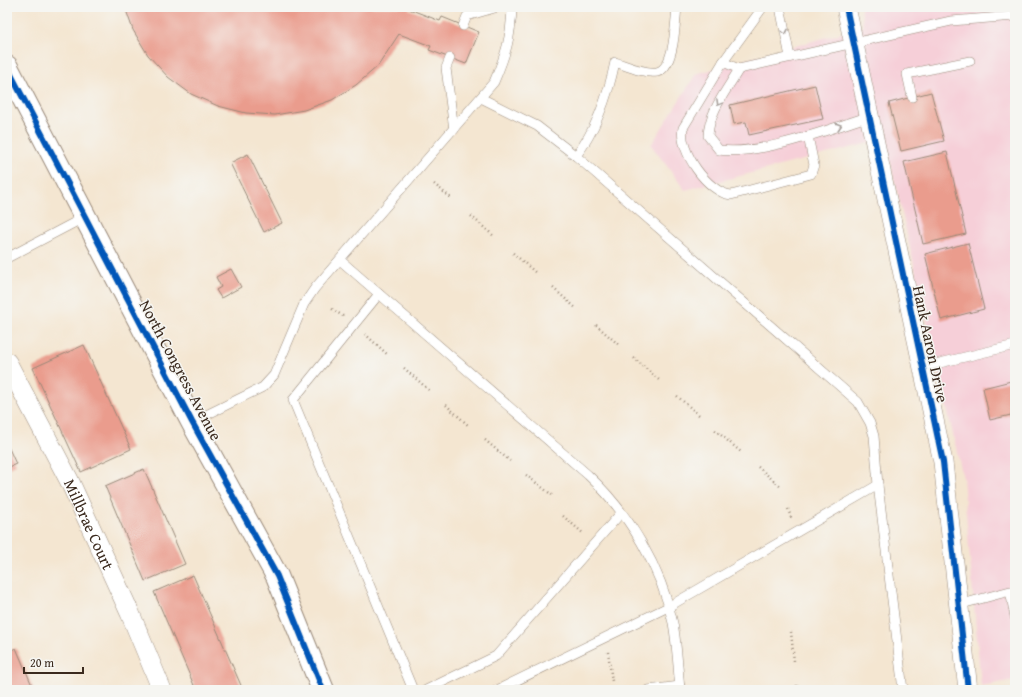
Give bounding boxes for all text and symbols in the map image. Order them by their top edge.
one-way arrow [781,29,789,35]
one-way arrow [717,99,724,106]
one-way arrow [835,122,842,131]
street label: Hank Aaron Drive [907,283,955,405]
street label: North Congress Avenue [134,295,228,445]
street label: Millbrae Court [58,475,121,574]
scale bar [24,649,83,675]
text: 20 m [30,654,54,671]

